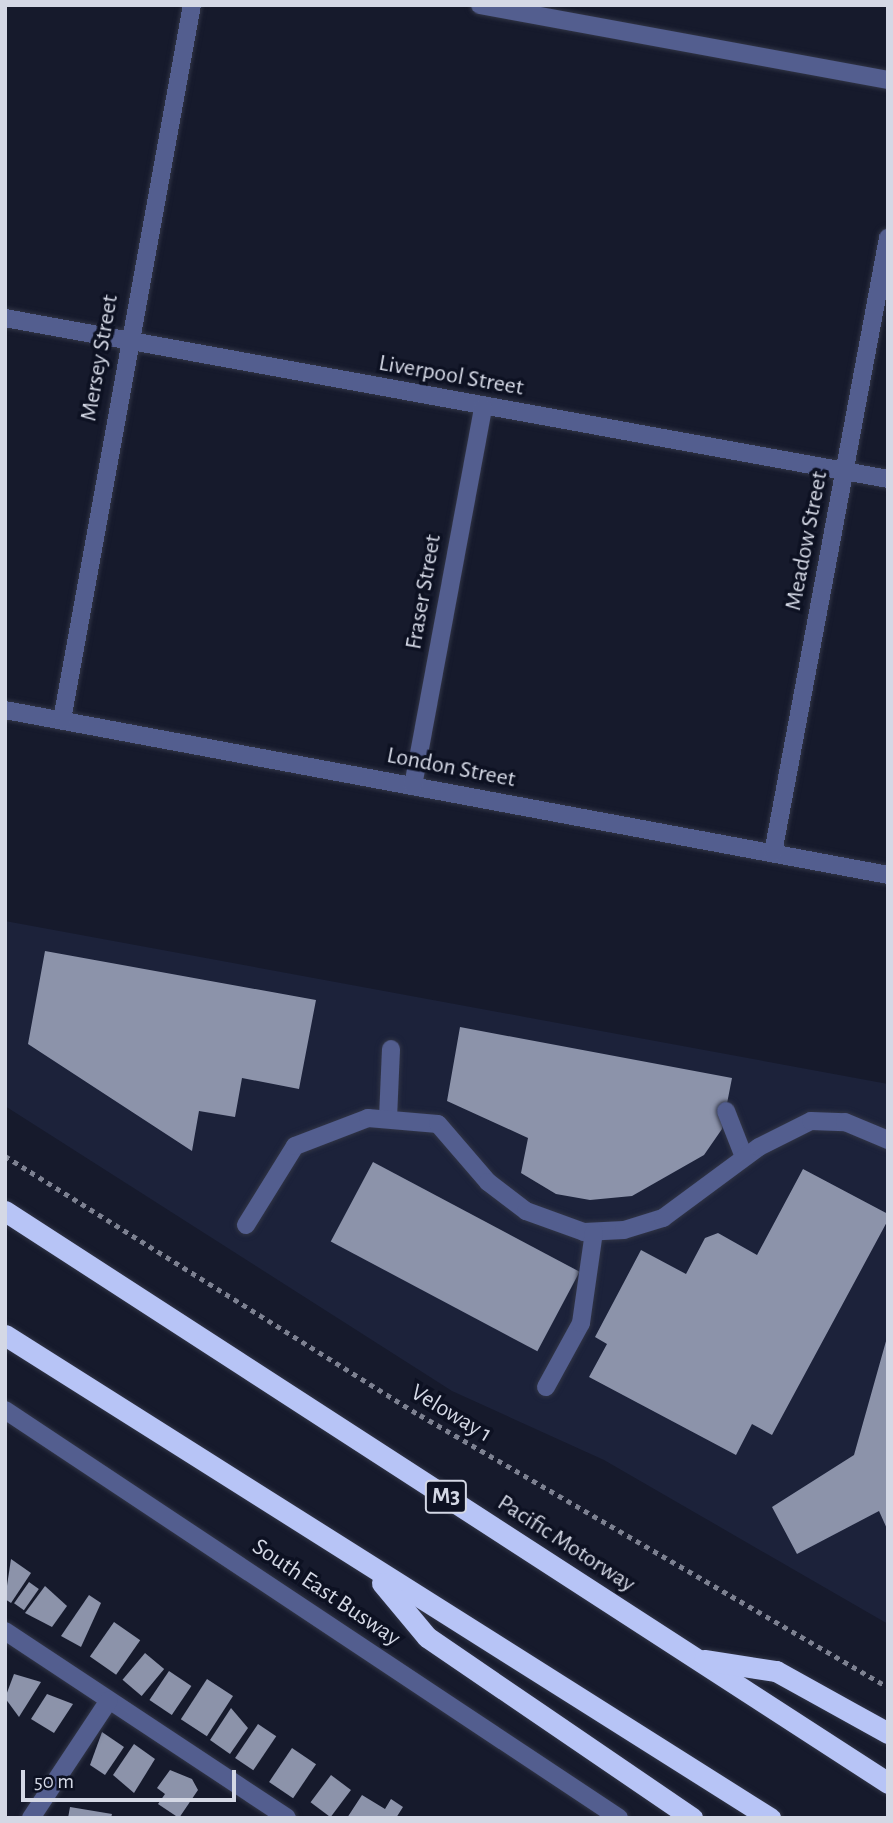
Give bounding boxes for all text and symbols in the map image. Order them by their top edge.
street label: Mersey Street [75,293,125,423]
street label: Liverpool Street [376,349,526,403]
street label: Meadow Street [779,469,835,613]
street label: Fraser Street [400,532,448,652]
street label: London Street [384,741,518,795]
street label: Veloway 1 [405,1378,497,1450]
road number: M3 [423,1478,469,1516]
street label: Pacific Motorway [492,1489,640,1599]
street label: South East Busway [246,1533,406,1653]
scale bar [24,1756,240,1800]
text: 50 m [34,1771,74,1792]

